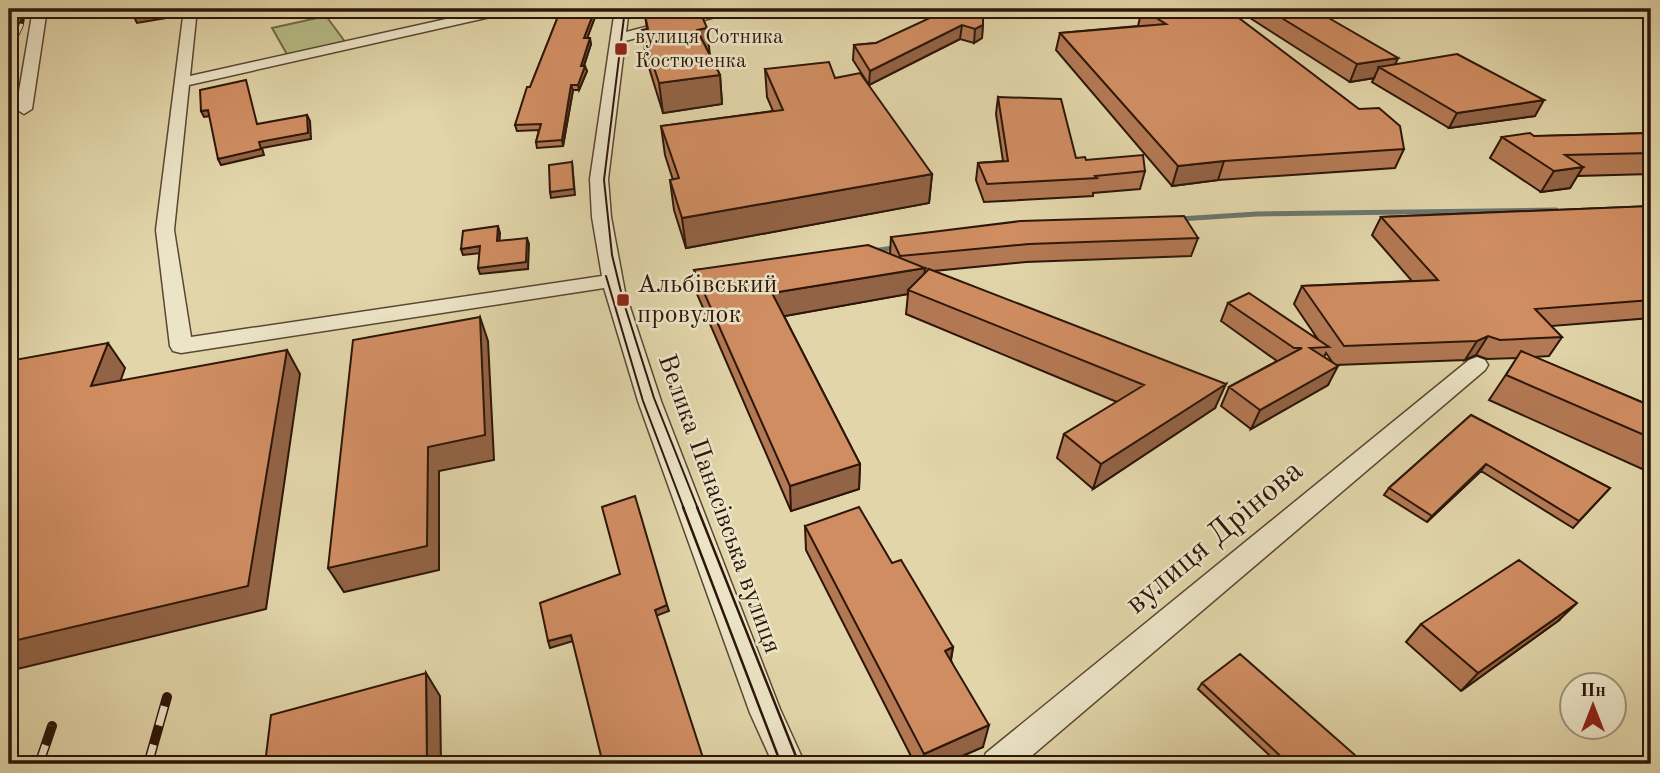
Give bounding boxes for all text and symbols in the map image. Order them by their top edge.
place label: вулиця Сотника Костюченка [635,27,783,72]
marker: вулиця Сотника Костюченка [613,41,629,57]
place label: Альбівський провулок [637,272,778,328]
marker: Альбівський провулок [615,292,631,308]
street label: Велика Панасівська вулиця [653,351,785,657]
street label: вулиця Дрінова [1120,455,1310,621]
north arrow [1558,672,1628,742]
text: Пн [1580,682,1606,701]

